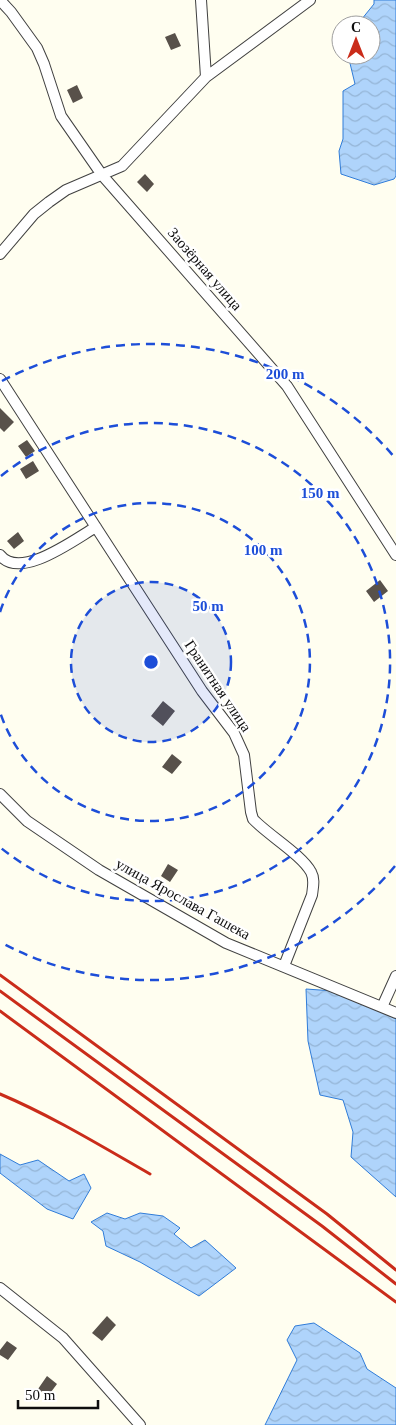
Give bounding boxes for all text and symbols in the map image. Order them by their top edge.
north arrow [331,15,381,65]
text: С [351,20,361,35]
street label: Заозёрная улица [165,224,245,314]
text: 200 m [266,366,305,382]
text: 150 m [301,485,340,501]
text: 100 m [244,542,283,558]
text: 50 m [192,598,224,614]
street label: Гранитная улица [181,637,255,735]
centre of rings [142,653,160,671]
street label: улица Ярослава Гашека [113,855,253,943]
scale bar [18,1378,98,1410]
text: 50 m [25,1387,56,1403]

